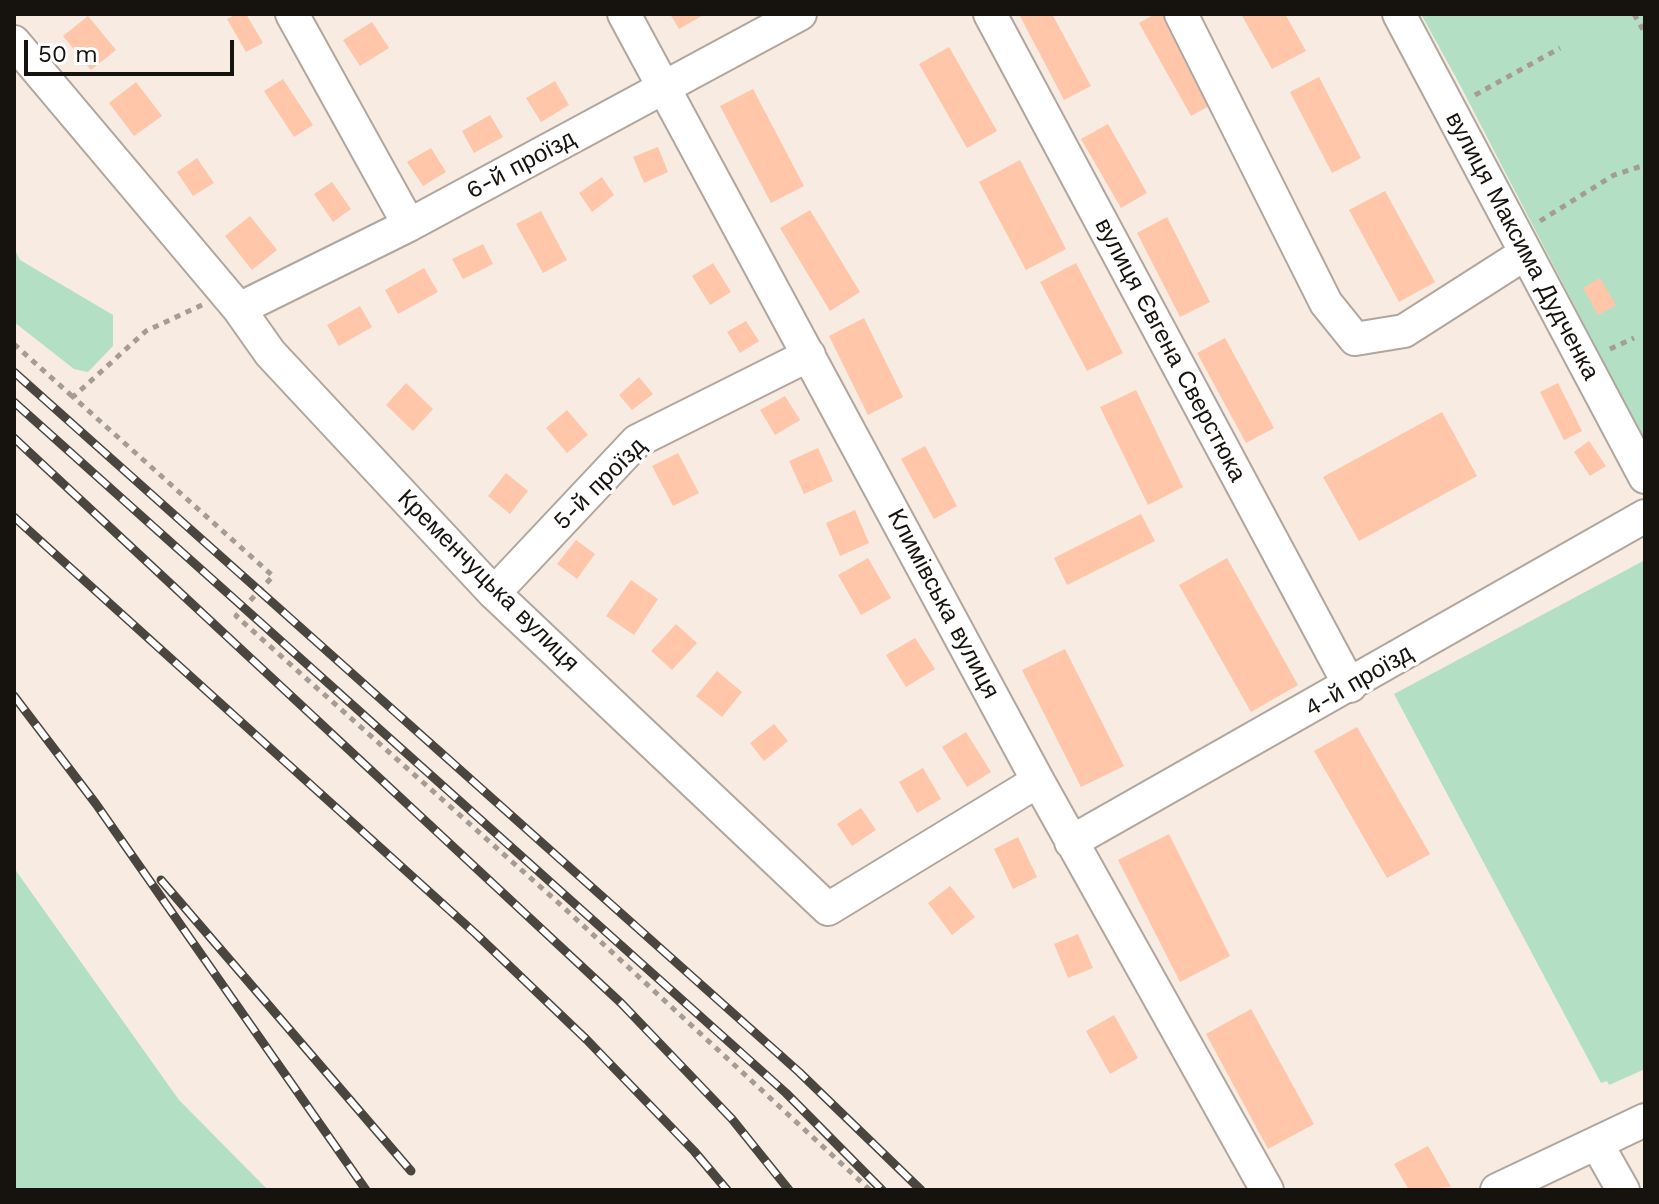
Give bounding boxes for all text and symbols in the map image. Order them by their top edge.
scale bar [28,24,238,74]
text: 50 m [38,40,98,68]
street label: вулиця Максима Дудченка [1439,107,1605,385]
street label: 6-й проїзд [462,124,580,206]
street label: вулиця Євгена Сверстюка [1088,213,1252,487]
street label: 5-й проїзд [548,432,652,536]
street label: Кременчуцька вулиця [391,484,585,678]
street label: Климівська вулиця [881,504,1005,704]
street label: 4-й проїзд [1300,639,1418,723]

